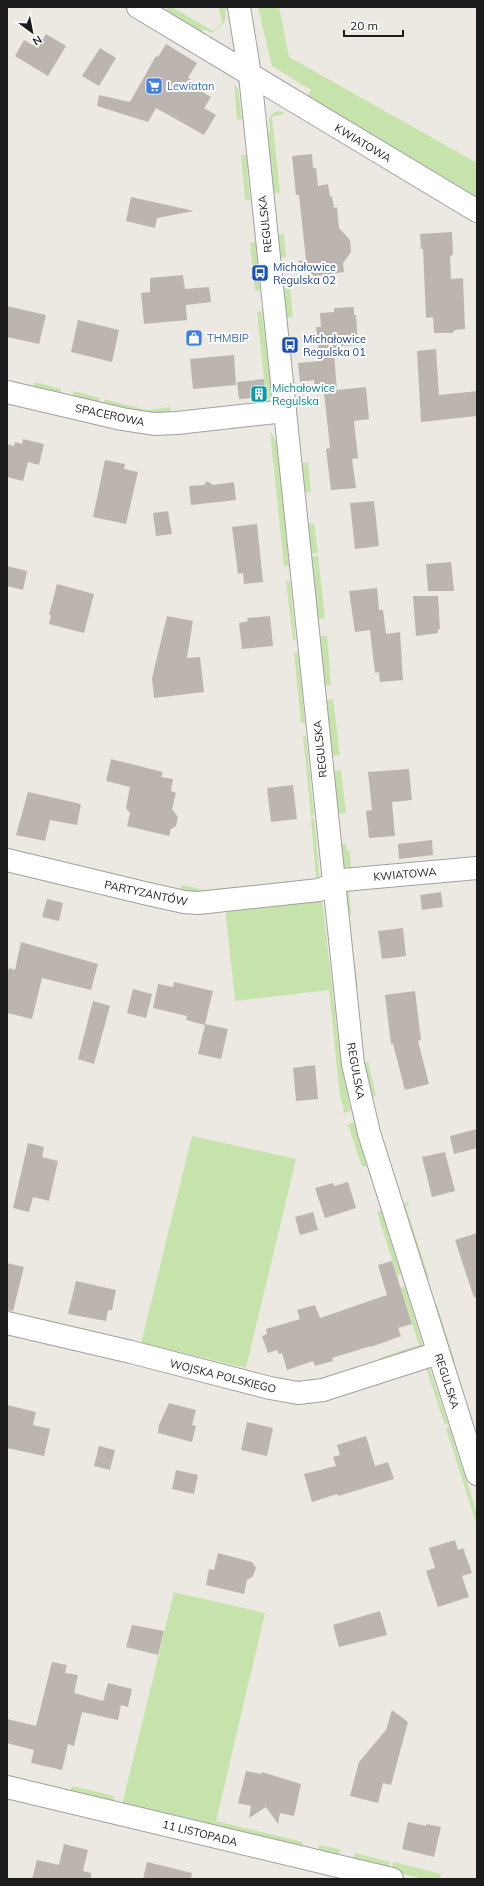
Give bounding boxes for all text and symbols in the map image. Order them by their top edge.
north arrow [12,12,52,52]
scale bar [344,12,403,38]
text: 20 m [350,18,378,33]
text: N [30,32,45,49]
supermarket icon: Lewiatan [144,76,164,96]
place label: Lewiatan [167,79,215,93]
street label: KWIATOWA [332,121,394,165]
street label: REGULSKA [255,195,275,253]
place label: Michałowice Regulska 02 [273,260,336,287]
bus stop icon: Michałowice Regulska 02 [250,263,270,283]
shop icon: THMBIP [184,328,204,348]
place label: THMBIP [207,331,249,345]
place label: Michałowice Regulska 01 [303,332,366,359]
bus stop icon: Michałowice Regulska 01 [280,335,300,355]
place label: Michałowice Regulska [272,381,335,408]
building icon: Michałowice Regulska [249,384,269,404]
street label: SPACEROWA [74,401,146,429]
street label: REGULSKA [310,720,330,778]
street label: KWIATOWA [373,864,437,884]
street label: PARTYZANTÓW [103,877,189,909]
street label: REGULSKA [344,1041,368,1101]
street label: REGULSKA [431,1351,463,1411]
street label: WOJSKA POLSKIEGO [168,1356,278,1396]
street label: 11 LISTOPADA [161,1817,239,1849]

